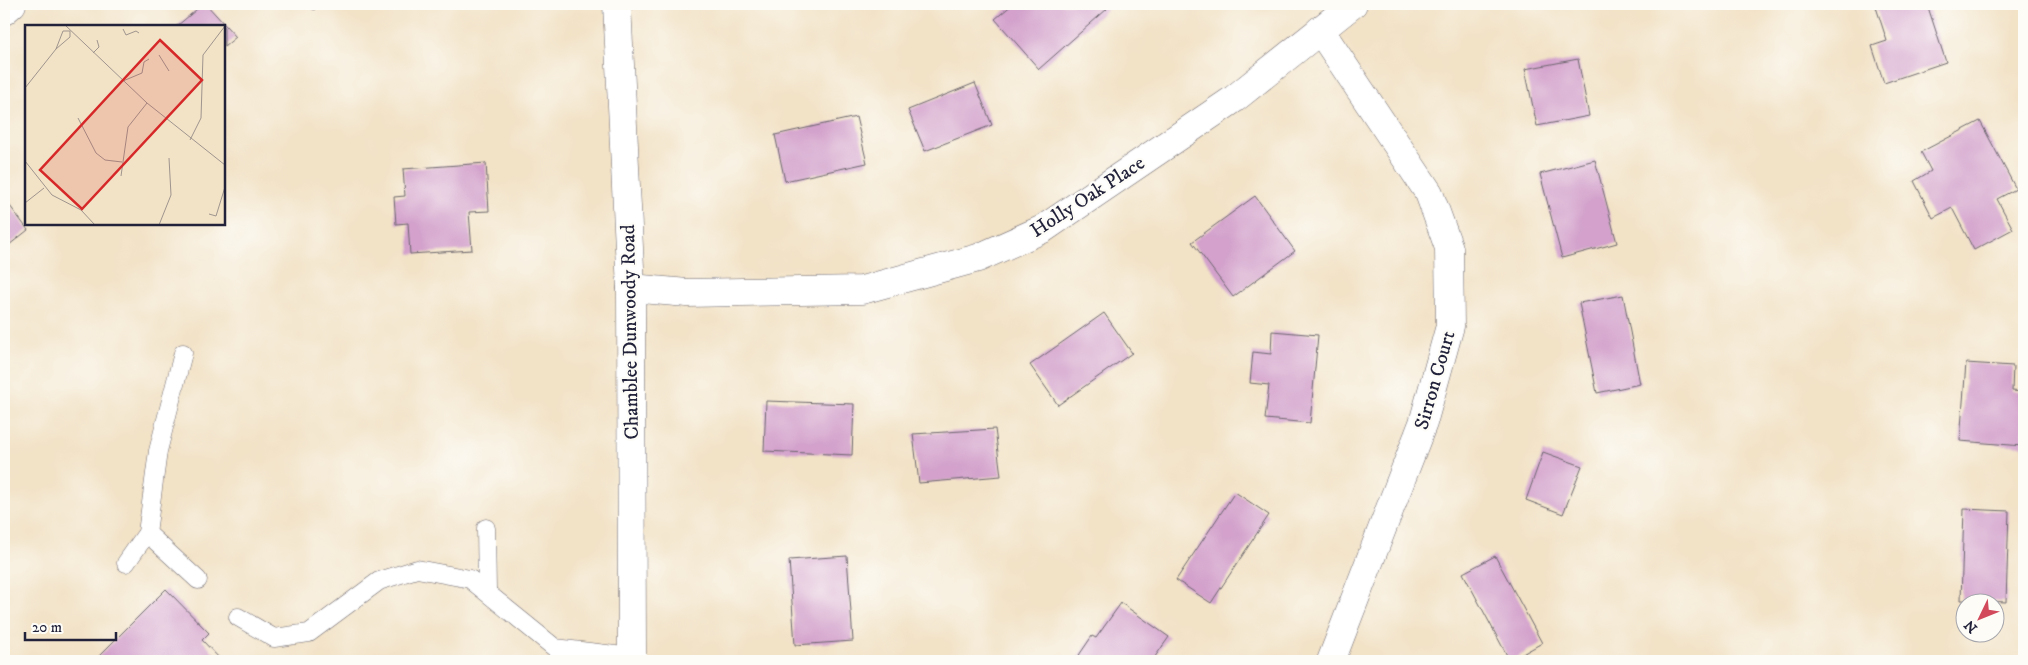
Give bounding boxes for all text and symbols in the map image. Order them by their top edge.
inset map [25,25,225,225]
street label: Holly Oak Place [1026,151,1150,244]
street label: Chamblee Dunwoody Road [616,224,645,440]
street label: Sirron Court [1409,328,1461,433]
north arrow [1956,592,2006,642]
scale bar [25,610,116,642]
text: N [1960,615,1982,637]
text: 20 m [32,618,62,637]

